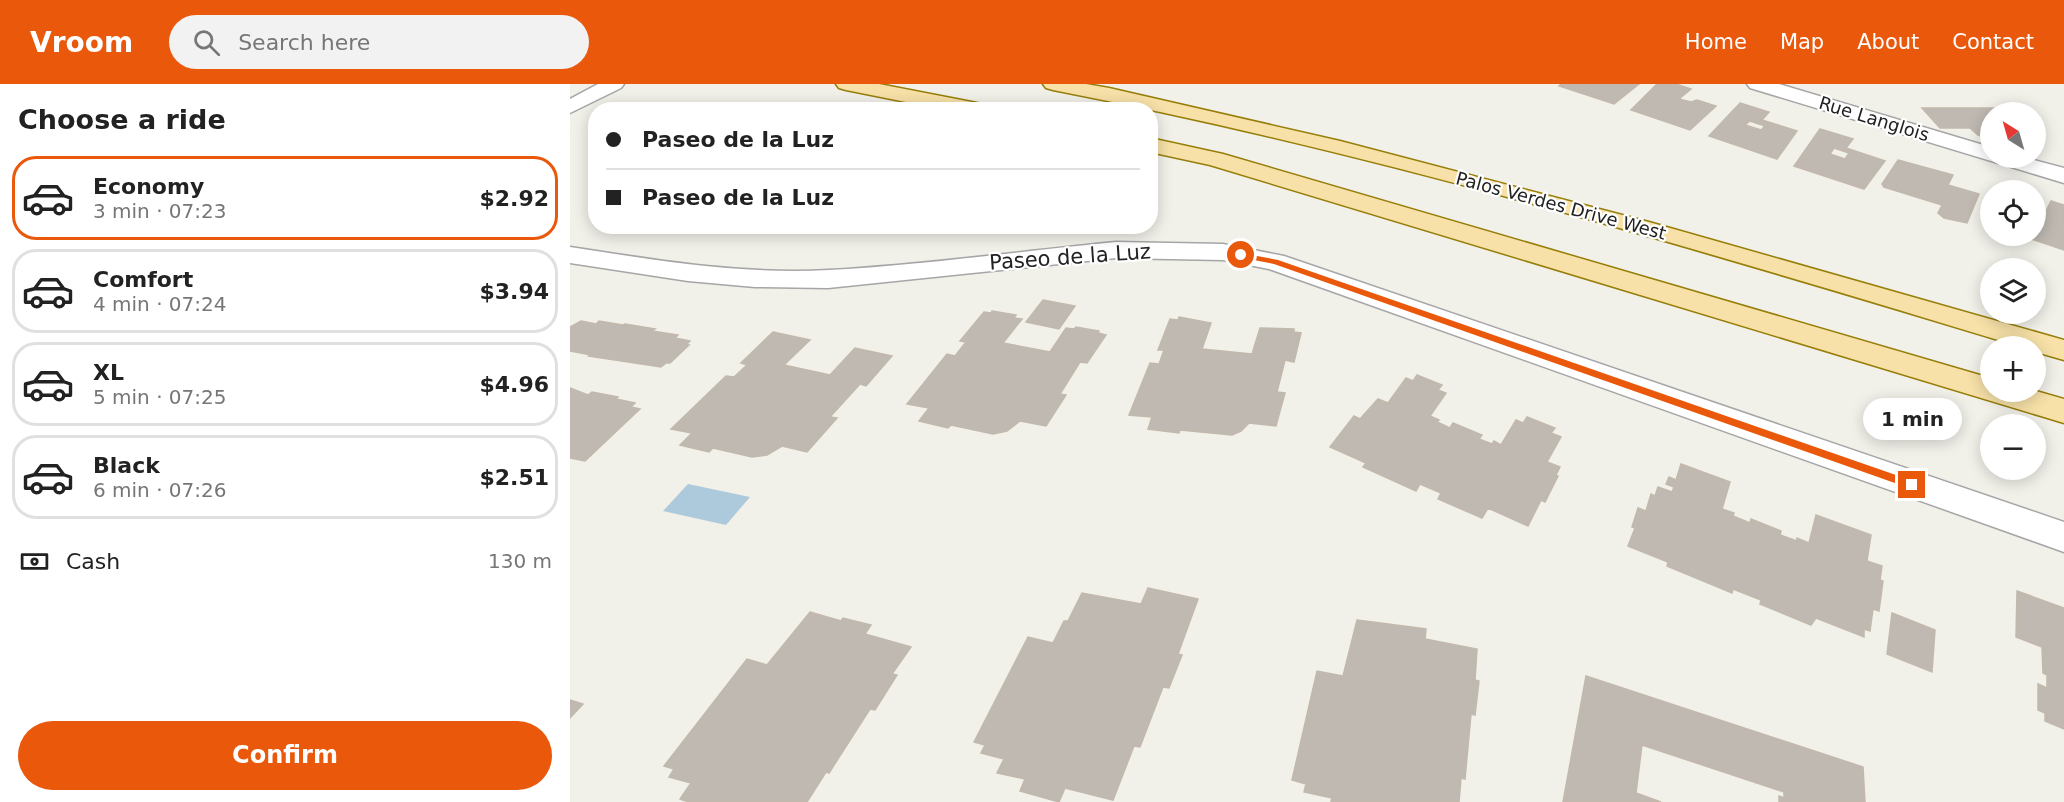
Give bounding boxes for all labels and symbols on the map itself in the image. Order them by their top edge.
street label: Rue Langlois [1816,92,1932,145]
north arrow [1980,102,2046,168]
street label: Palos Verdes Drive West [1454,167,1669,244]
street label: Paseo de la Luz [988,239,1152,275]
route start [1227,241,1254,268]
callout: 1 min [1862,398,1962,440]
route end [1898,471,1925,498]

